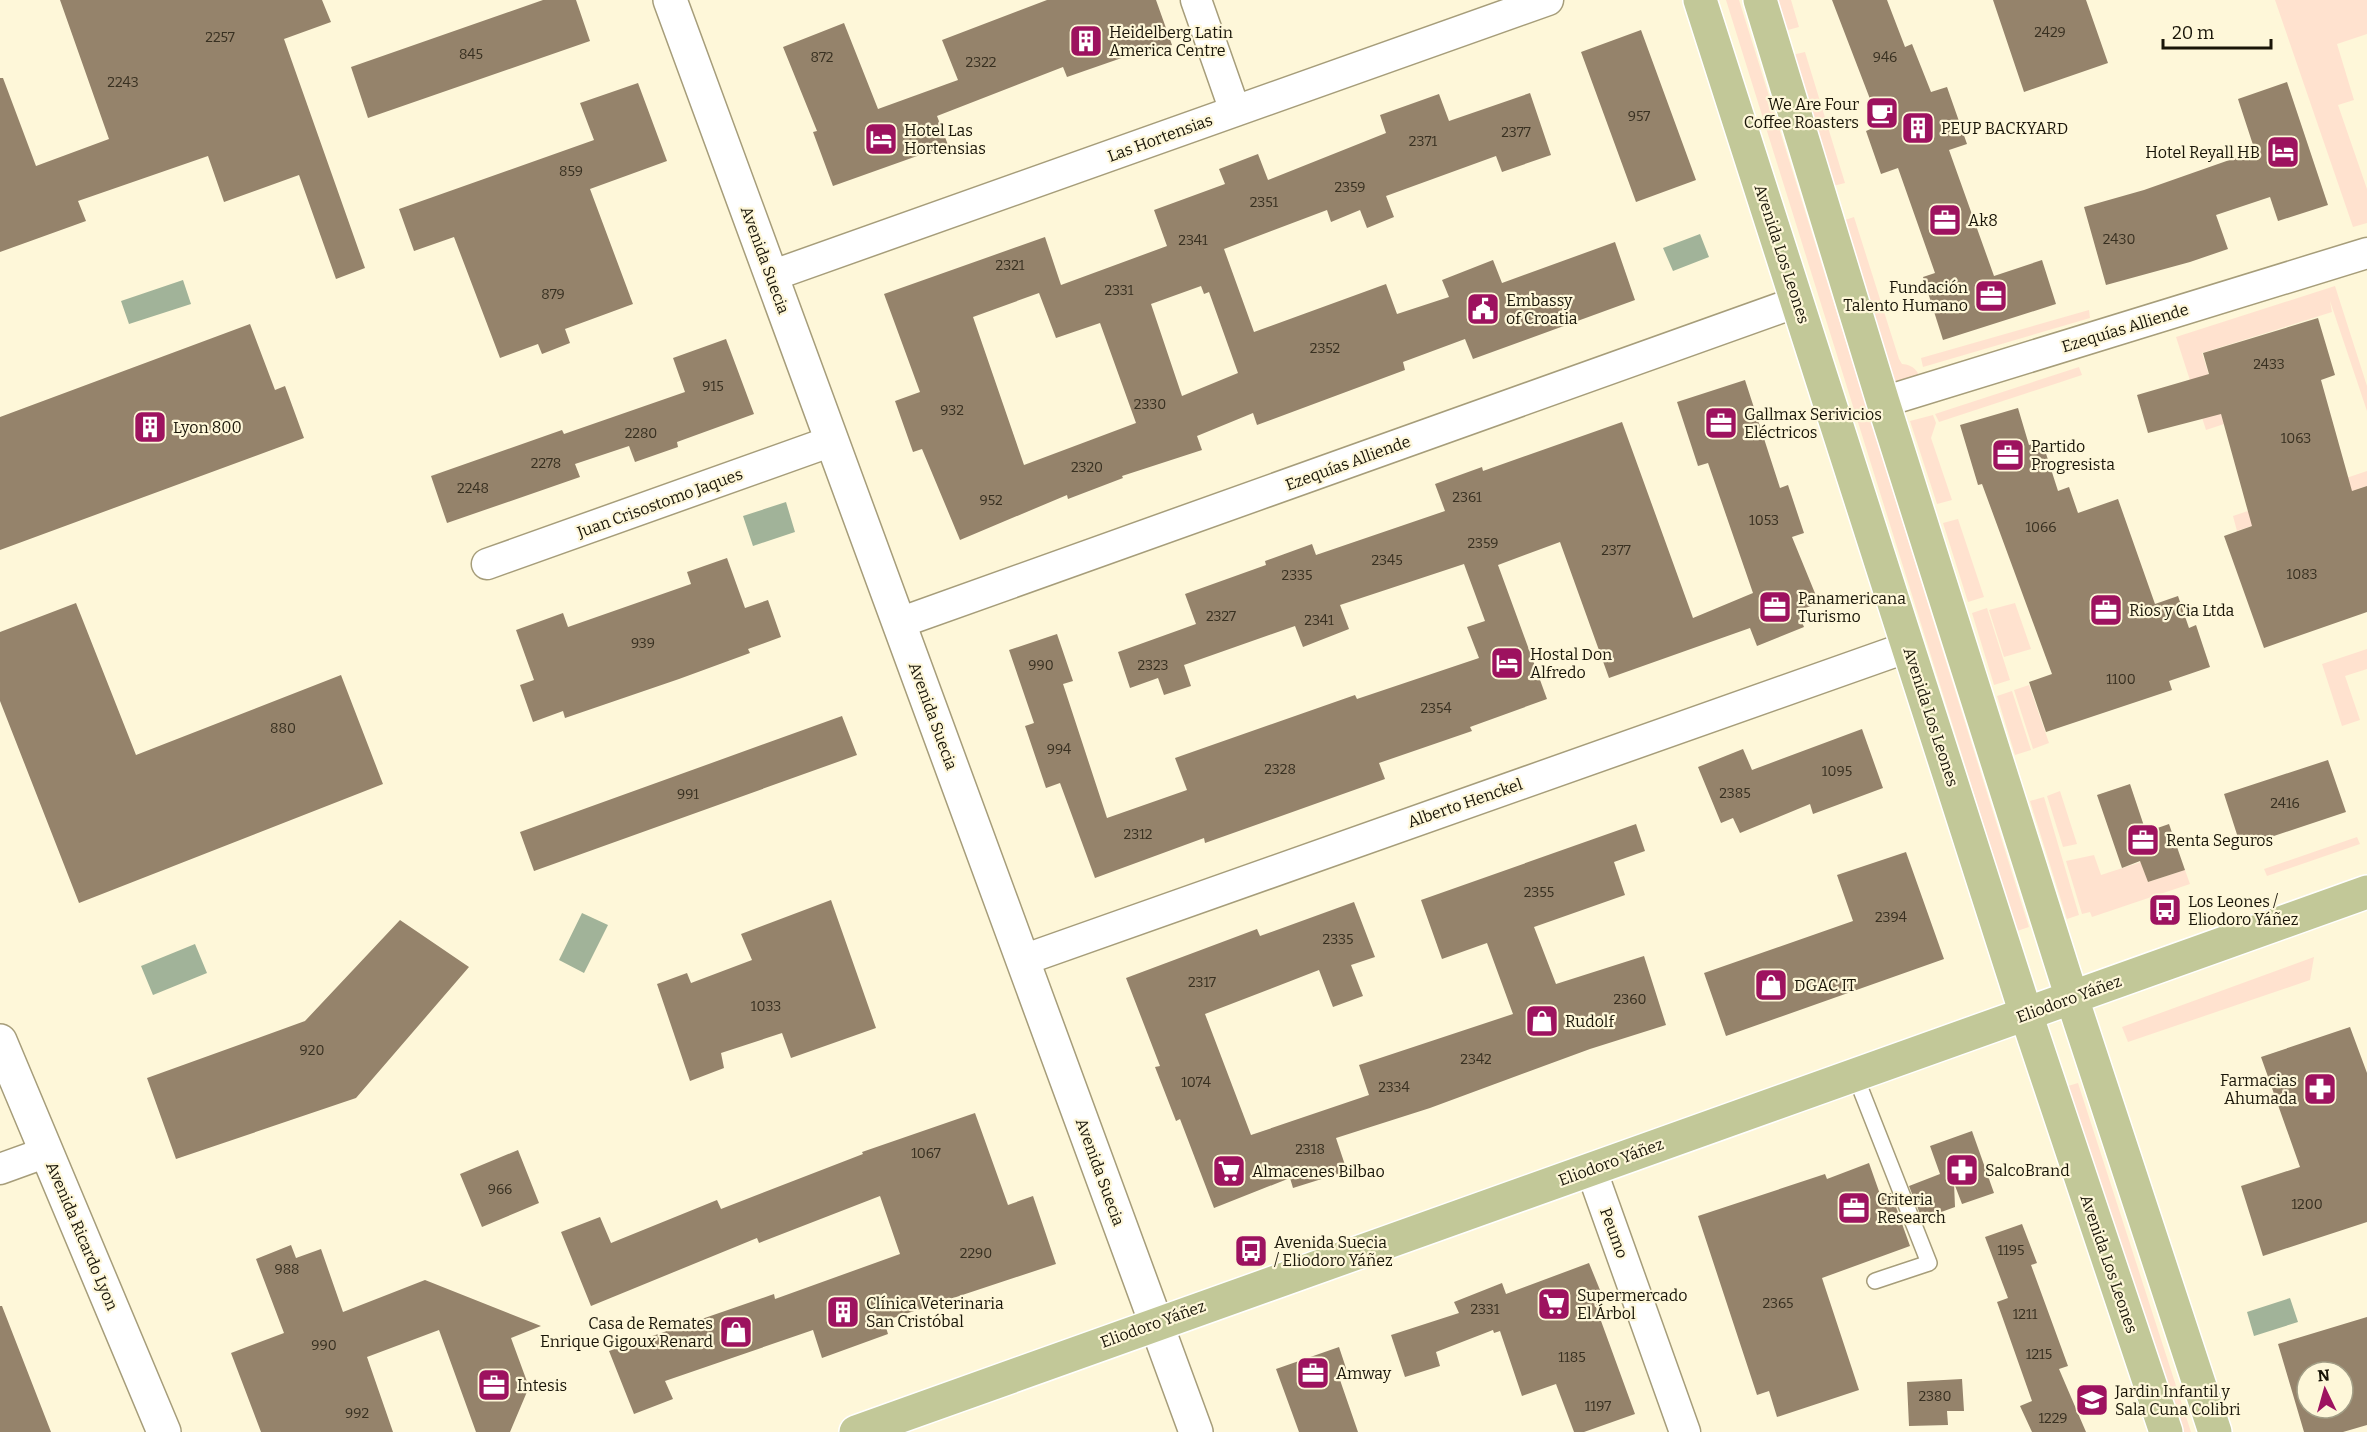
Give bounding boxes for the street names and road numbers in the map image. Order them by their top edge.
street label: Las Hortensias [1105,110,1215,166]
street label: Avenida Los Leones [1751,182,1813,326]
street label: Avenida Suecia [737,204,793,317]
street label: Ezequías Alliende [2059,300,2191,356]
street label: Ezequías Alliende [1283,432,1413,494]
street label: Juan Crisostomo Jaques [574,464,745,542]
street label: Avenida Los Leones [1900,645,1962,789]
street label: Avenida Suecia [905,660,961,773]
street label: Alberto Henckel [1405,774,1525,832]
street label: Eliodoro Yáñez [2014,971,2124,1027]
street label: Avenida Suecia [1072,1116,1128,1229]
street label: Eliodoro Yáñez [1556,1134,1666,1190]
street label: Avenida Ricardo Lyon [42,1159,122,1313]
street label: Avenida Los Leones [2076,1192,2142,1336]
street label: Peumo [1596,1205,1632,1261]
street label: Eliodoro Yáñez [1098,1296,1208,1352]

